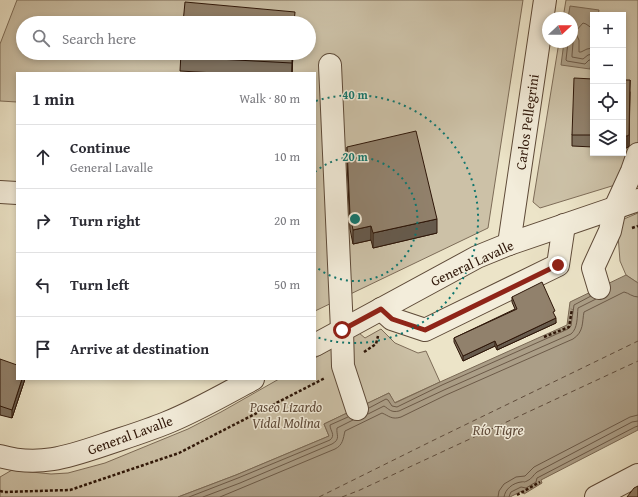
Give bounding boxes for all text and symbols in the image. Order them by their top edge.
north arrow [542,12,578,48]
map controls [590,12,626,156]
button: + [590,12,626,48]
search box [16,16,316,60]
icon: search [30,27,52,49]
text: Search here [62,28,136,49]
button: − [590,48,626,84]
street label: Carlos Pellegrini [510,73,544,171]
button: locate [590,84,626,120]
text: 1 min [32,86,74,111]
text: 40 m [342,86,368,103]
text: Walk · 80 m [239,89,300,108]
button: layers [590,120,626,156]
text: Continue [70,137,131,158]
icon: ahead [32,146,54,168]
text: 10 m [274,147,300,166]
text: 20 m [342,148,368,165]
text: General Lavalle [70,158,153,177]
icon: right [32,210,54,232]
text: Turn right [70,210,141,231]
text: 20 m [274,211,300,230]
centre of rings [348,212,362,226]
street label: General Lavalle [427,235,517,291]
route end [549,256,567,274]
icon: left [32,274,54,296]
text: Turn left [70,274,129,295]
text: 50 m [274,275,300,294]
route start [333,321,351,339]
icon: arrive [32,338,54,360]
text: Arrive at destination [70,338,209,359]
park label: Paseo Lizardo Vidal Molina [249,397,322,433]
street label: General Lavalle [85,410,176,460]
water label: Río Tigre [471,419,524,440]

